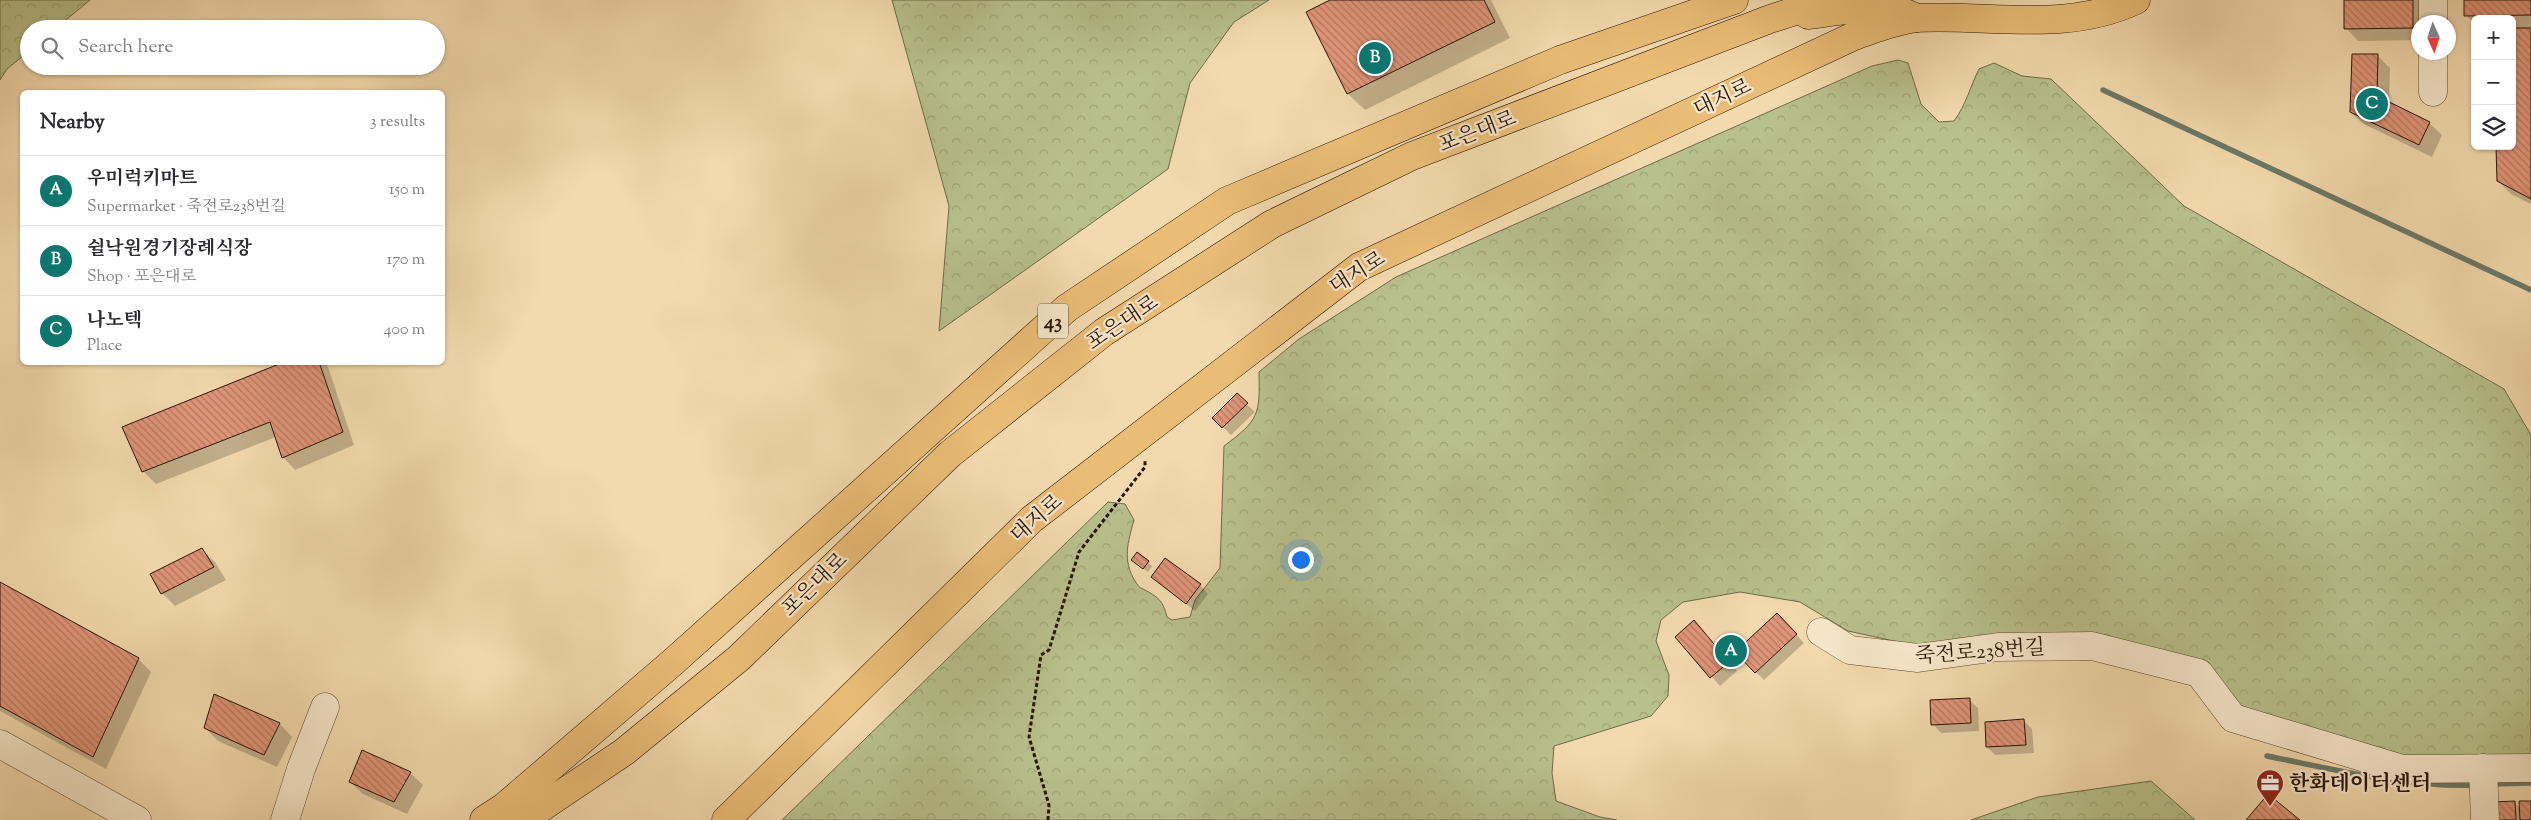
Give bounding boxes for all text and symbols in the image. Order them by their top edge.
north arrow [2411,15,2456,60]
map controls [2471,15,2516,150]
button: + [2471,15,2516,60]
search box [20,20,445,75]
icon: search [38,34,66,62]
text: Search here [78,34,173,61]
pin: B [1359,39,1391,77]
button: − [2471,60,2516,105]
street label: 대지로 [1689,72,1757,125]
pin: C [2356,85,2388,123]
street label: 포은대로 [1434,104,1521,161]
button: layers [2471,105,2516,150]
text: Nearby [40,108,105,138]
text: 3 results [370,111,425,134]
text: 우미럭키마트 [87,166,197,193]
text: A [50,179,63,202]
text: 150 m [389,179,425,202]
text: Supermarket · 죽전로238번길 [87,196,286,219]
text: 쉴낙원경기장례식장 [87,236,252,263]
street label: 대지로 [1324,245,1392,303]
text: B [51,249,61,272]
text: 170 m [387,249,425,272]
text: Shop · 포은대로 [87,266,196,289]
street label: 포은대로 [1081,289,1165,359]
road number: 43 [1038,304,1068,338]
text: 나노텍 [87,308,142,335]
text: C [50,319,62,342]
text: 400 m [384,319,425,342]
text: Place [87,335,122,358]
street label: 대지로 [1005,488,1070,551]
street label: 포은대로 [776,546,855,624]
your location [1288,547,1314,573]
pin: A [1715,632,1747,670]
street label: 죽전로238번길 [1914,633,2046,673]
office icon: 한화데이터센터 [2255,768,2285,807]
place label: 한화데이터센터 [2289,770,2431,800]

